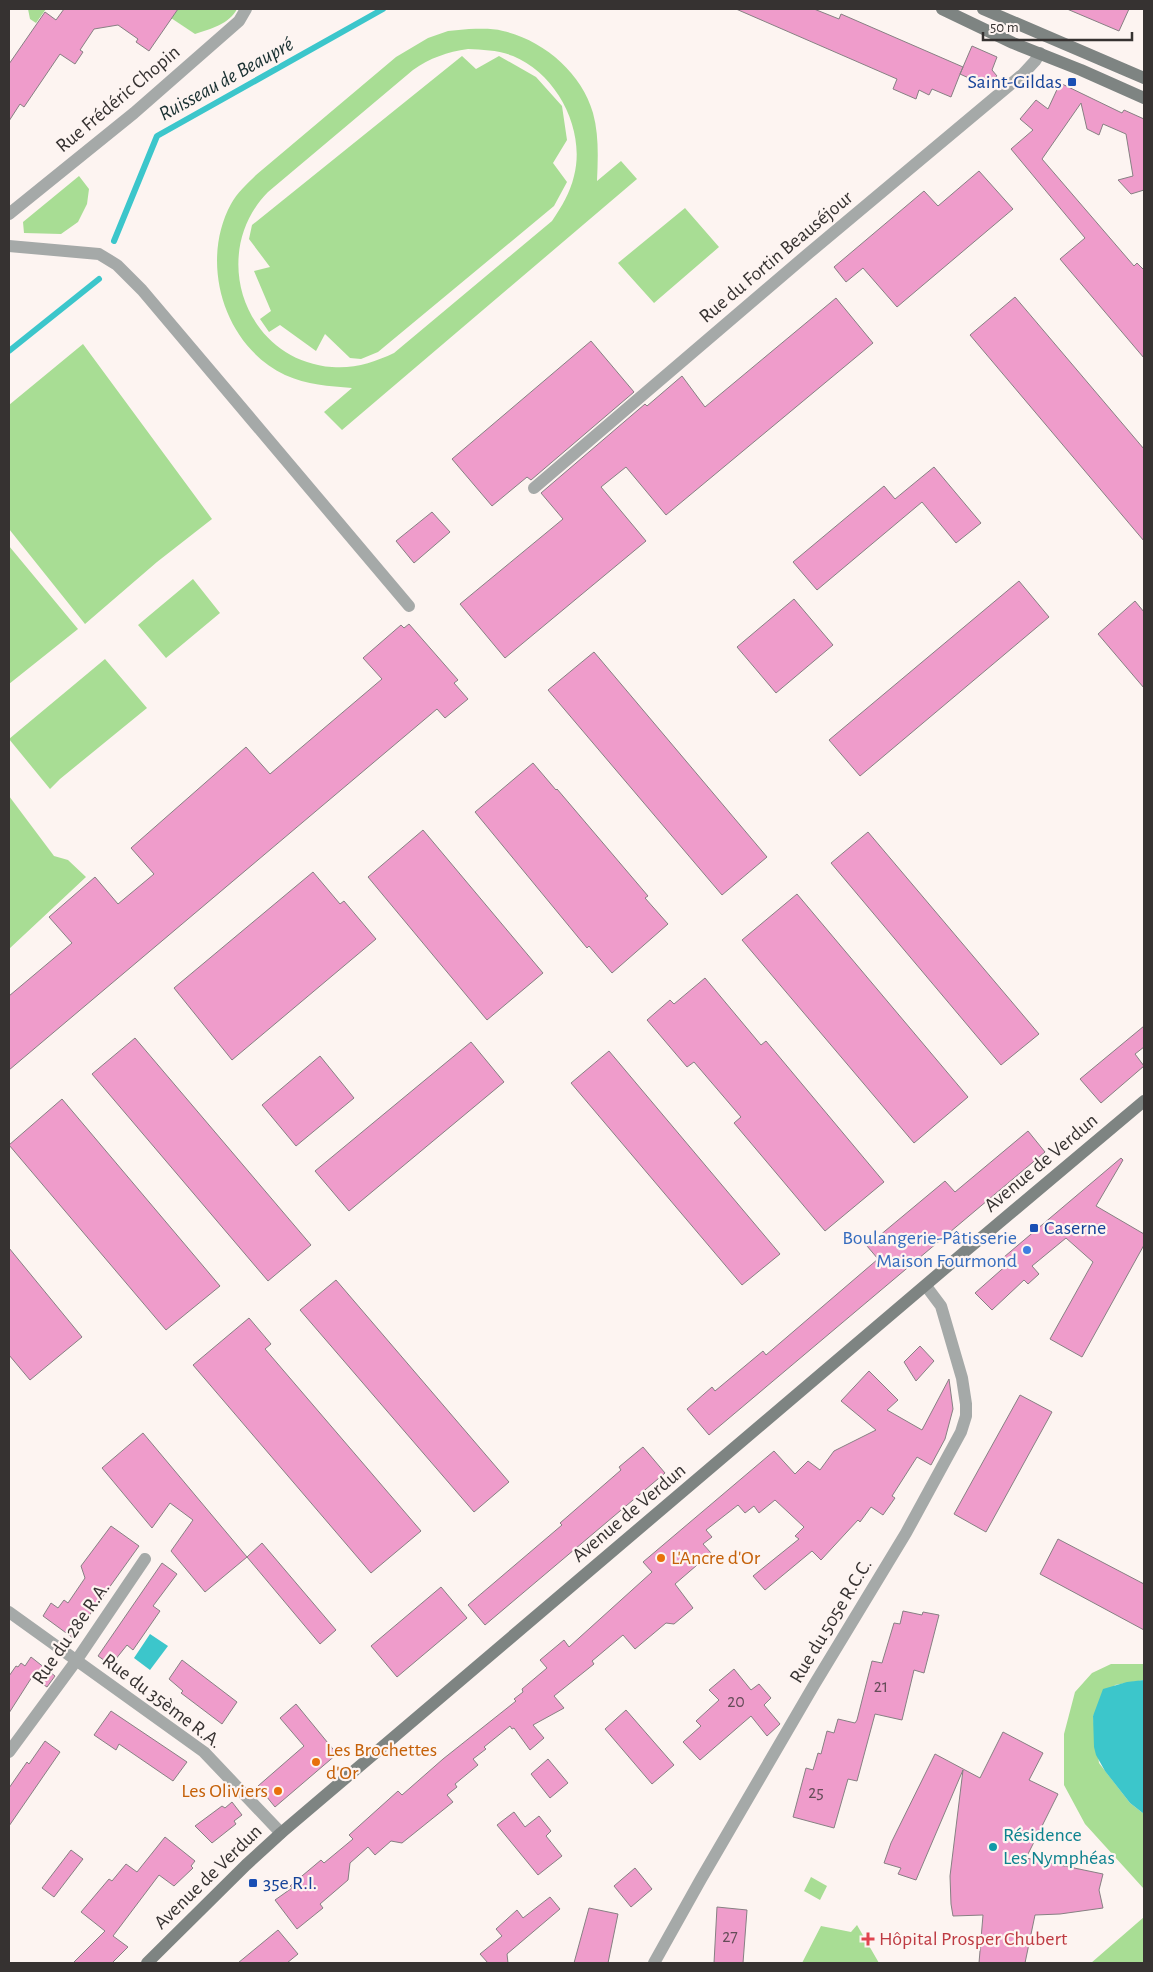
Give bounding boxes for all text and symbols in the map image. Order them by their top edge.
scale bar [983,10,1132,42]
text: 50 m [990,20,1019,35]
water label: Ruisseau de Beaupré [155,33,297,126]
street label: Rue Frédéric Chopin [52,42,184,156]
place label: Saint-Gildas [968,72,1062,92]
marker: Saint-Gildas [1066,76,1078,88]
street label: Rue du Fortin Beauséjour [695,187,857,327]
street label: Avenue de Verdun [980,1110,1102,1216]
place label: Caserne [1044,1218,1106,1238]
marker: Caserne [1028,1222,1040,1234]
place label: Boulangerie-Pâtisserie Maison Fourmond [842,1228,1017,1271]
marker: Boulangerie-Pâtisserie Maison Fourmond [1021,1244,1033,1256]
street label: Avenue de Verdun [568,1460,690,1566]
place label: L'Ancre d'Or [671,1548,761,1568]
marker: L'Ancre d'Or [655,1552,667,1564]
street label: Rue du 505e R.C.C. [786,1555,876,1687]
street label: Rue du 28e R.A. [28,1578,114,1688]
street label: Rue du 35ème R.A. [99,1650,225,1752]
house number: 21 [874,1678,888,1696]
house number: 20 [727,1693,745,1711]
place label: Les Brochettes d'Or [326,1740,437,1783]
marker: Les Brochettes d'Or [310,1756,322,1768]
place label: Les Oliviers [181,1781,268,1801]
house number: 25 [808,1784,824,1802]
marker: Les Oliviers [272,1785,284,1797]
street label: Avenue de Verdun [150,1821,266,1933]
place label: Résidence Les Nymphéas [1003,1825,1115,1868]
marker: Résidence Les Nymphéas [987,1841,999,1853]
place label: 35e R.I. [263,1873,317,1893]
marker: 35e R.I. [247,1877,259,1889]
house number: 27 [722,1928,738,1946]
place label: Hôpital Prosper Chubert [879,1929,1068,1949]
marker: Hôpital Prosper Chubert [861,1932,875,1946]

